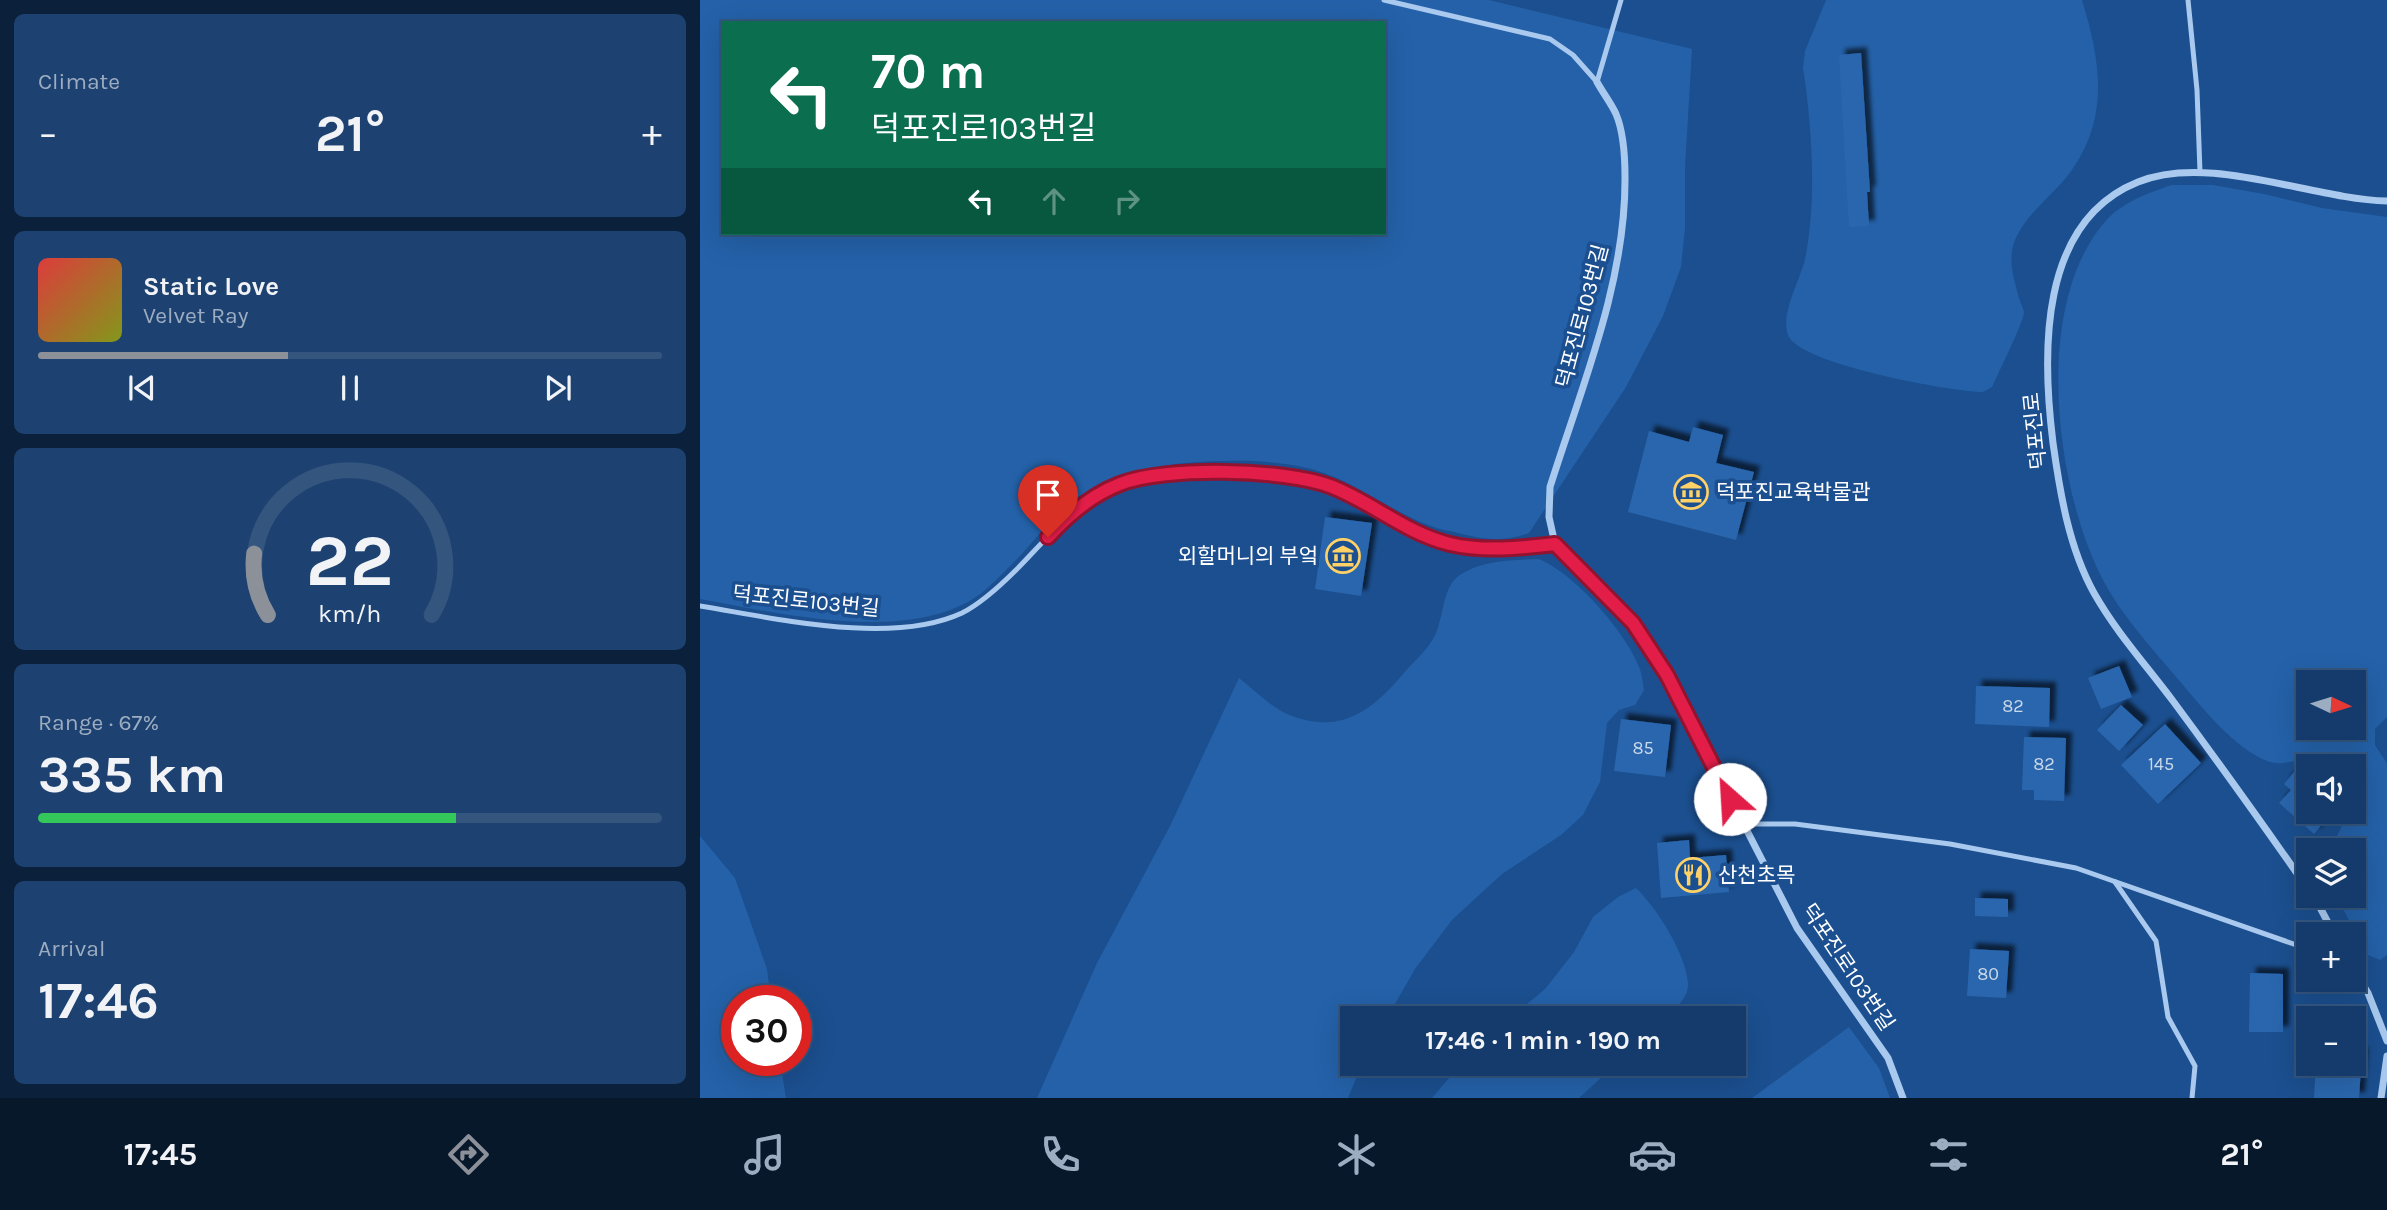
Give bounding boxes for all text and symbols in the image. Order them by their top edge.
text: 70 m [871,43,985,100]
icon: left [756,49,847,140]
text: Climate [38,68,120,95]
text: 21° [315,103,385,164]
text: 덕포진로103번길 [871,110,1096,147]
text: − [38,111,58,156]
text: + [642,111,662,156]
icon: left [962,182,1000,220]
icon: ahead [1035,182,1073,220]
icon: right [1108,182,1146,220]
street label: 덕포진로103번길 [1551,242,1613,390]
text: Static Love [143,271,279,302]
text: Velvet Ray [143,302,248,329]
icon: previous [123,369,161,407]
icon: pause [331,369,369,407]
icon: next [539,369,577,407]
street label: 덕포진로 [2019,391,2051,471]
pin [1018,465,1078,537]
museum icon: 덕포진교육박물관 [1672,473,1710,511]
icon: arrive [1029,476,1067,514]
place label: 덕포진교육박물관 [1716,480,1871,504]
text: 22 [306,518,394,603]
museum icon: 외할머니의 부엌 [1324,537,1362,575]
place label: 외할머니의 부엌 [1178,544,1318,568]
street label: 덕포진로103번길 [731,581,881,621]
text: km/h [318,599,382,628]
north arrow [2296,670,2366,740]
map controls [2296,670,2366,1076]
house number: 82 [2002,695,2024,717]
text: Range · 67% [38,709,159,736]
house number: 85 [1632,737,1654,759]
text: 335 km [38,744,226,805]
house number: 82 [2033,753,2055,775]
house number: 145 [2148,753,2174,775]
button: sound [2296,754,2366,824]
position arrow [1693,762,1767,836]
button: layers [2296,838,2366,908]
restaurant icon: 산천초목 [1674,856,1712,894]
place label: 산천초목 [1718,863,1795,887]
street label: 덕포진로103번길 [1797,899,1899,1035]
button: + [2296,922,2366,992]
text: Arrival [38,935,105,962]
house number: 80 [1977,963,1999,985]
text: 17:46 [38,970,159,1031]
speed limit sign: 30 [721,985,812,1076]
button: − [2296,1006,2366,1076]
text: 17:46 · 1 min · 190 m [1425,1025,1661,1056]
icon: directions [444,1130,493,1179]
icon: music [740,1130,789,1179]
icon: phone [1036,1130,1085,1179]
icon: climate [1332,1130,1381,1179]
icon: car [1628,1130,1677,1179]
icon: filters [1924,1130,1973,1179]
text: 17:45 [124,1136,197,1173]
text: 21° [2220,1136,2263,1173]

